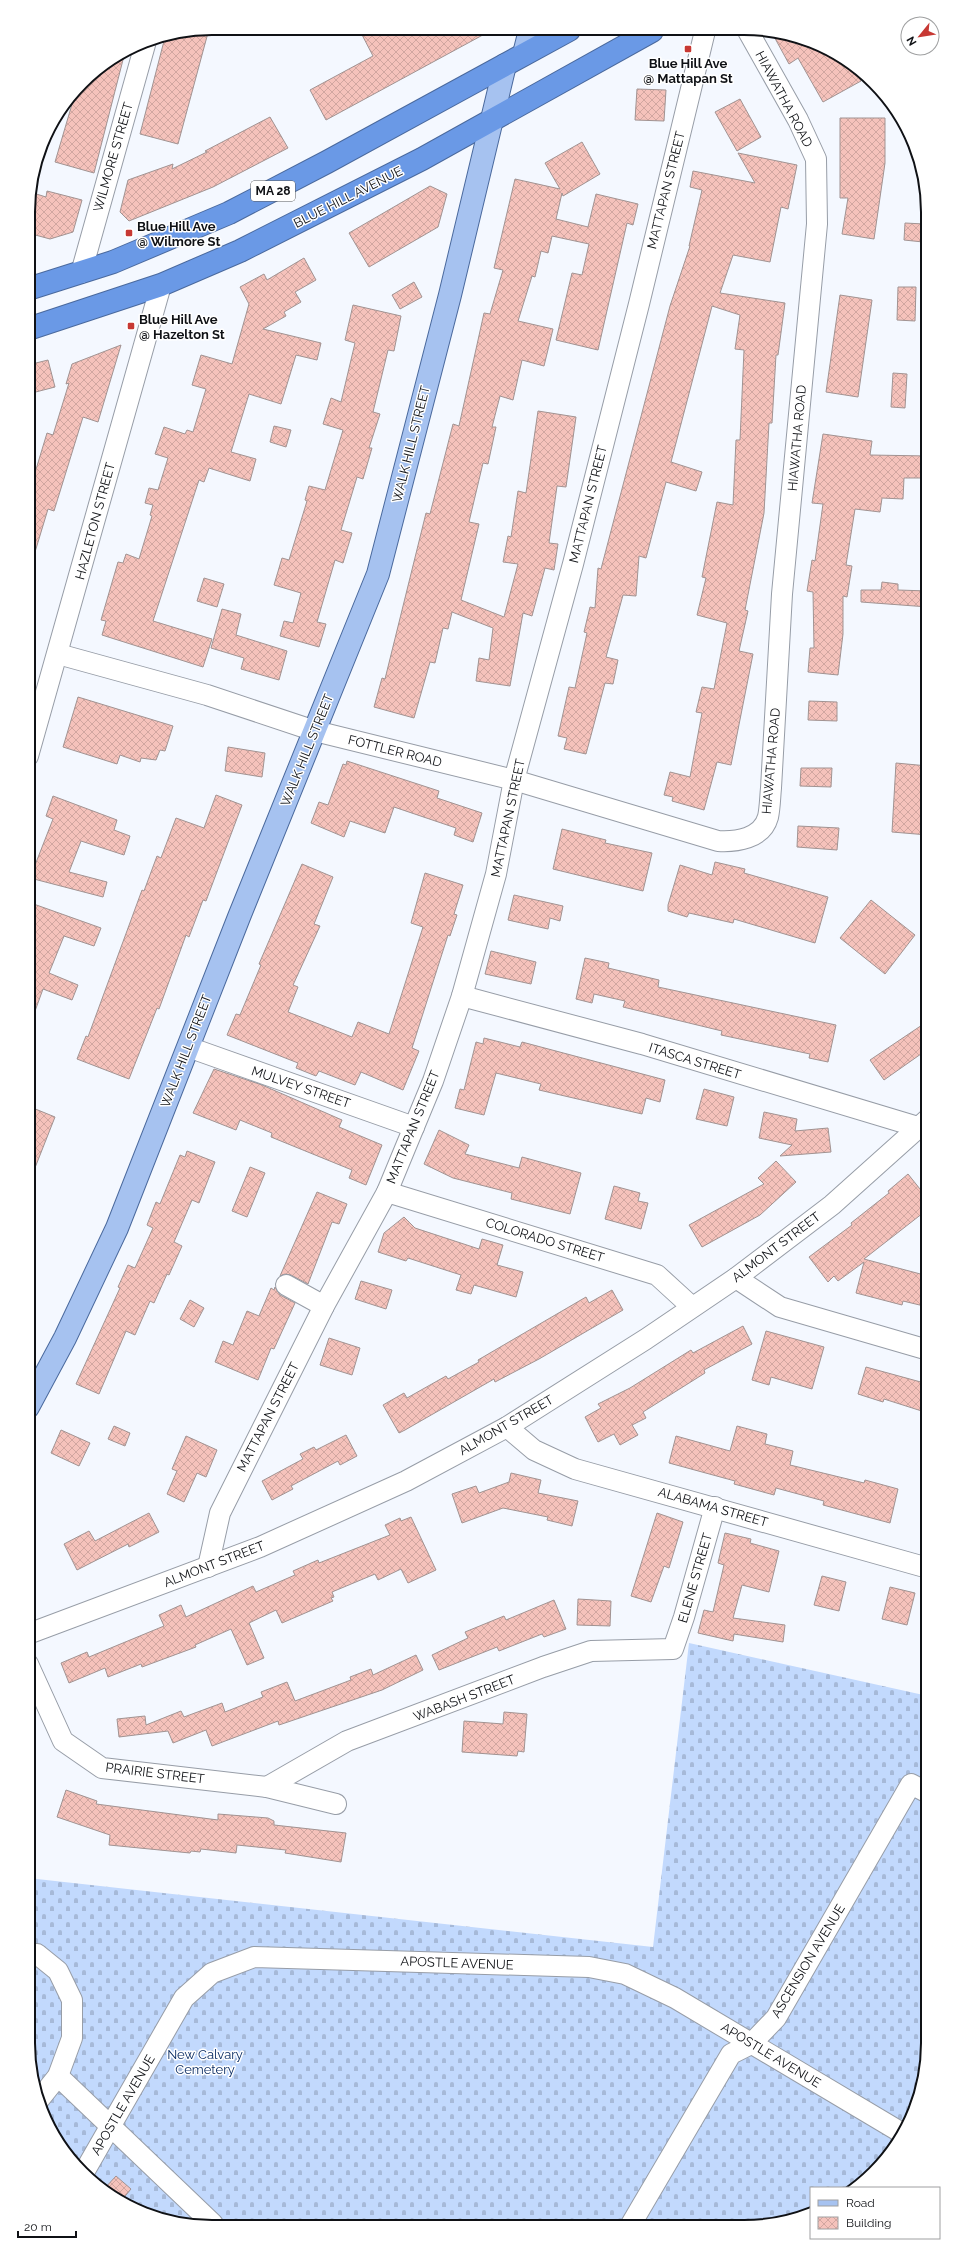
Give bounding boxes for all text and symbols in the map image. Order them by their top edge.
north arrow [900,16,940,56]
text: N [904,34,920,48]
marker: Blue Hill Ave @ Mattapan St [683,44,693,54]
street label: HIAWATHA ROAD [752,48,816,150]
place label: Blue Hill Ave @ Mattapan St [643,56,733,86]
street label: WILMORE STREET [90,100,136,214]
street label: MATTAPAN STREET [644,130,688,250]
street label: BLUE HILL AVENUE [291,163,405,231]
road number: MA 28 [251,181,295,201]
place label: Blue Hill Ave @ Wilmore St [137,219,220,249]
marker: Blue Hill Ave @ Wilmore St [124,228,134,238]
place label: Blue Hill Ave @ Hazelton St [139,312,225,342]
marker: Blue Hill Ave @ Hazelton St [126,321,136,331]
street label: WALK HILL STREET [389,384,433,504]
street label: HIAWATHA ROAD [785,384,809,492]
street label: MATTAPAN STREET [566,444,610,564]
street label: HAZLETON STREET [72,461,118,581]
street label: WALK HILL STREET [278,692,336,808]
street label: HIAWATHA ROAD [759,707,783,815]
street label: FOTTLER ROAD [347,732,443,770]
street label: MATTAPAN STREET [488,757,528,879]
street label: WALK HILL STREET [158,992,214,1110]
street label: ITASCA STREET [647,1040,743,1082]
street label: MULVEY STREET [250,1063,352,1111]
street label: MATTAPAN STREET [383,1068,443,1186]
street label: ALMONT STREET [729,1209,823,1285]
street label: COLORADO STREET [484,1215,606,1265]
street label: MATTAPAN STREET [234,1360,302,1474]
street label: ALMONT STREET [456,1392,556,1458]
street label: ALABAMA STREET [656,1484,770,1530]
street label: ELENE STREET [675,1531,715,1625]
street label: ALMONT STREET [162,1538,266,1590]
street label: WABASH STREET [411,1672,517,1724]
street label: PRAIRIE STREET [105,1759,205,1787]
street label: ASCENSION AVENUE [768,1901,848,2020]
street label: APOSTLE AVENUE [400,1954,514,1972]
street label: APOSTLE AVENUE [719,2019,824,2091]
park label: New Calvary Cemetery [167,2047,243,2077]
street label: APOSTLE AVENUE [88,2052,158,2158]
legend [810,2187,940,2239]
text: Road [846,2196,875,2210]
scale bar [18,2213,76,2239]
text: Building [846,2216,892,2230]
text: 20 m [24,2220,52,2234]

